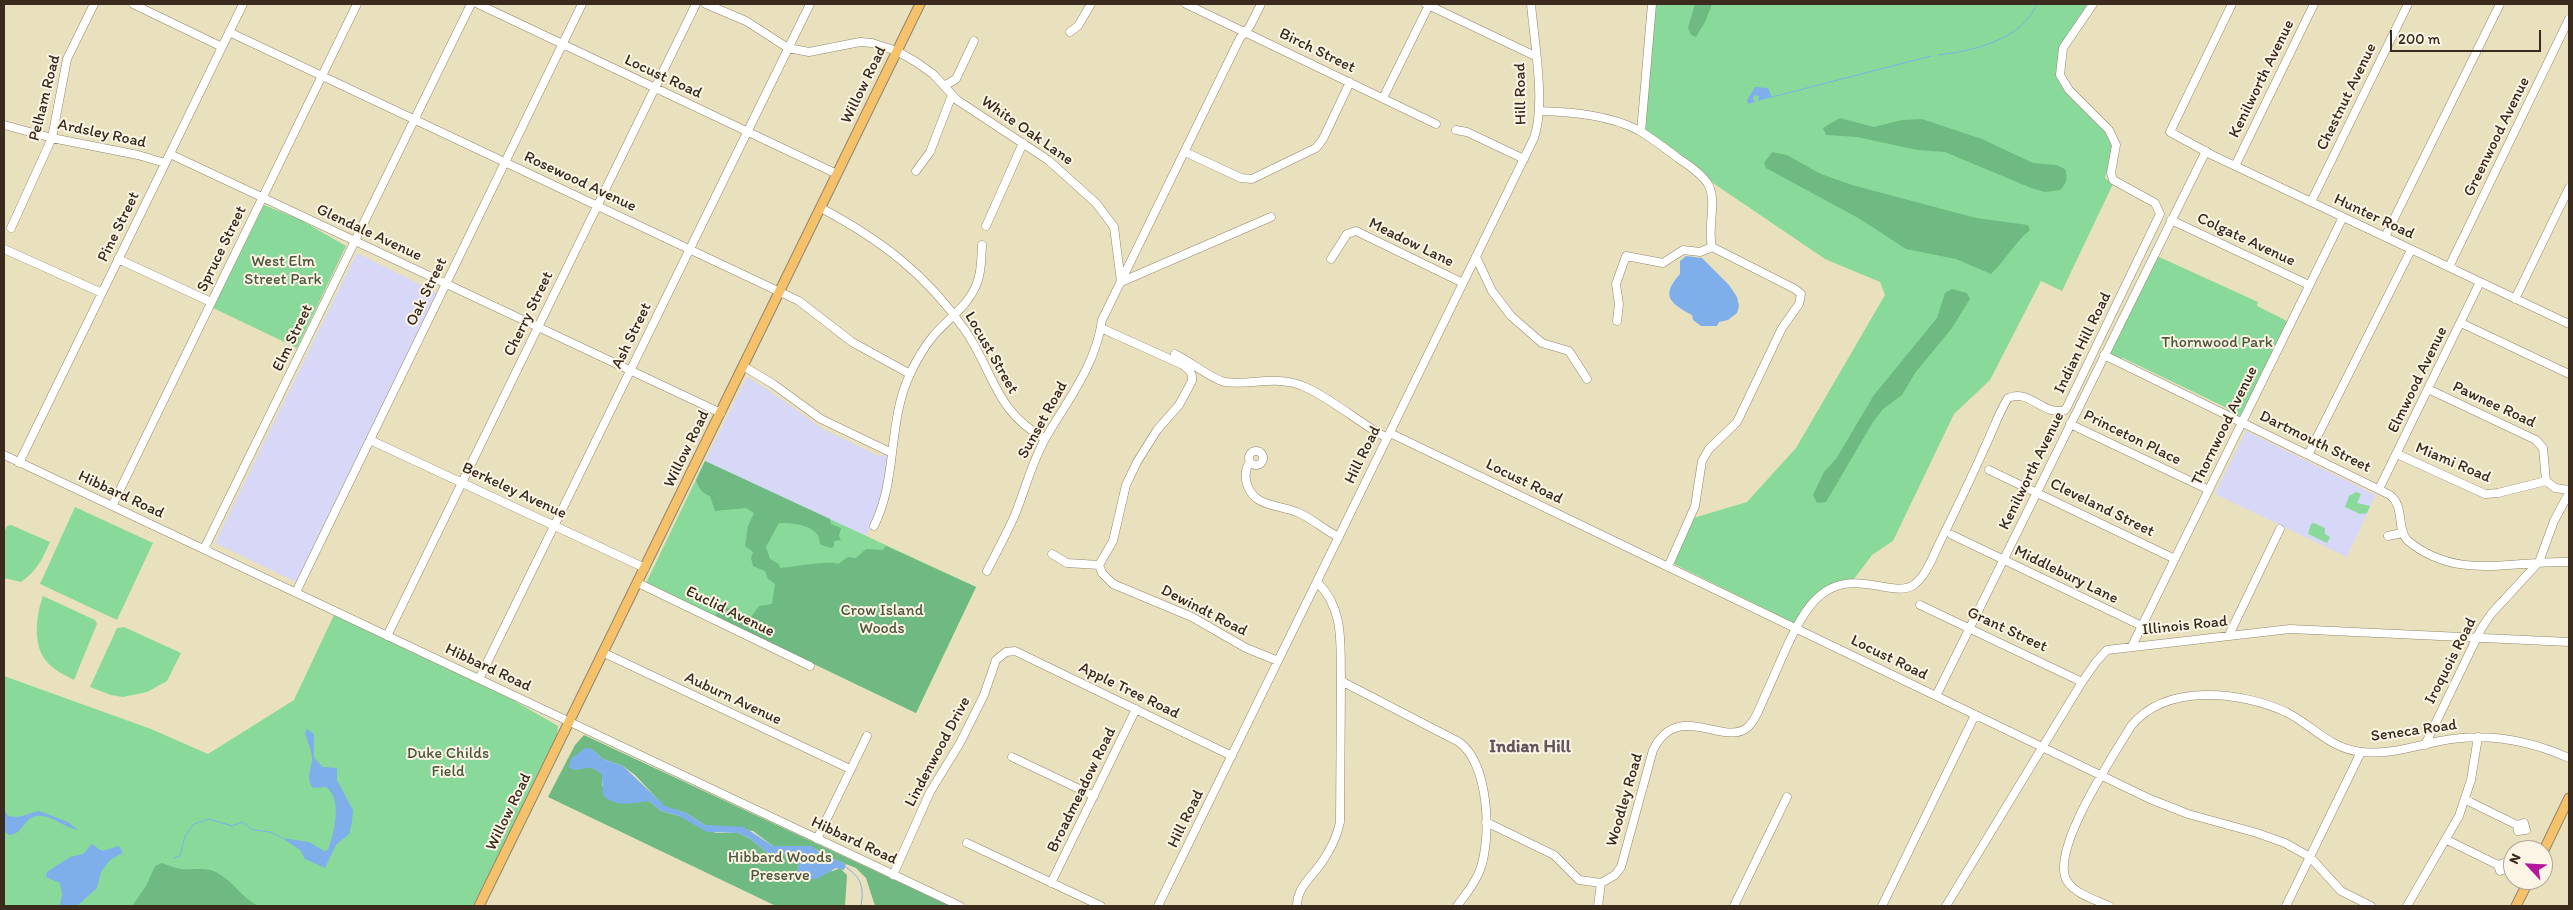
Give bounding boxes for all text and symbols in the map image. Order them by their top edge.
street label: Kenilworth Avenue [2225,17,2299,141]
scale bar [2393,20,2544,52]
street label: Birch Street [1276,24,1358,78]
text: 200 m [2398,30,2440,48]
street label: Chestnut Avenue [2313,40,2381,154]
street label: Willow Road [837,43,891,127]
street label: Locust Road [621,51,705,103]
street label: Pelham Road [25,53,65,143]
street label: Hill Road [1511,63,1531,125]
street label: Greenwood Avenue [2460,74,2534,200]
street label: White Oak Lane [977,92,1077,170]
street label: Ardsley Road [56,115,148,153]
street label: Rosewood Avenue [521,148,639,216]
street label: Pine Street [94,189,144,265]
street label: Hunter Road [2331,190,2417,244]
street label: Glendale Avenue [313,200,425,266]
street label: Spruce Street [193,203,251,295]
street label: Colgate Avenue [2194,209,2298,271]
street label: Meadow Lane [1365,214,1457,272]
park label: West Elm Street Park [244,252,322,290]
street label: Oak Street [402,255,452,329]
street label: Cherry Street [500,268,558,360]
street label: Indian Hill Road [2050,289,2116,397]
street label: Ash Street [608,300,656,372]
street label: Elm Street [269,301,317,375]
street label: Locust Street [960,309,1022,397]
street label: Elmwood Avenue [2384,324,2452,436]
park label: Thornwood Park [2161,333,2273,353]
street label: Thornwood Avenue [2188,363,2262,489]
street label: Pawnee Road [2449,377,2539,433]
street label: Sunset Road [1014,378,1072,462]
street label: Princeton Place [2080,406,2184,470]
street label: Willow Road [660,407,714,491]
street label: Dartmouth Street [2256,407,2374,477]
street label: Kenilworth Avenue [1995,409,2069,533]
street label: Hill Road [1341,423,1385,487]
street label: Miami Road [2412,439,2494,487]
street label: Locust Road [1482,455,1566,509]
street label: Berkeley Avenue [459,458,569,524]
street label: Hibbard Road [75,467,167,523]
street label: Cleveland Street [2047,474,2157,542]
street label: Middlebury Lane [2011,541,2121,609]
street label: Dewindt Road [1158,581,1250,641]
street label: Euclid Avenue [683,582,777,642]
park label: Crow Island Woods [840,601,924,639]
street label: Grant Street [1964,603,2050,657]
street label: Illinois Road [2141,612,2229,640]
street label: Iroquois Road [2421,614,2481,708]
street label: Locust Road [1847,631,1931,685]
street label: Hibbard Road [442,640,534,696]
street label: Apple Tree Road [1075,658,1183,724]
street label: Auburn Avenue [681,668,785,730]
street label: Lindenwood Drive [901,694,975,810]
street label: Seneca Road [2370,715,2458,747]
street label: Broadmeadow Road [1043,724,1121,856]
district label: Indian Hill [1489,736,1571,758]
park label: Duke Childs Field [407,744,489,782]
street label: Woodley Road [1603,751,1647,849]
street label: Willow Road [482,770,536,854]
street label: Hill Road [1164,787,1208,851]
street label: Hibbard Road [808,813,900,869]
north arrow [2503,840,2553,890]
park label: Hibbard Woods Preserve [728,848,832,886]
text: N [2505,851,2525,867]

